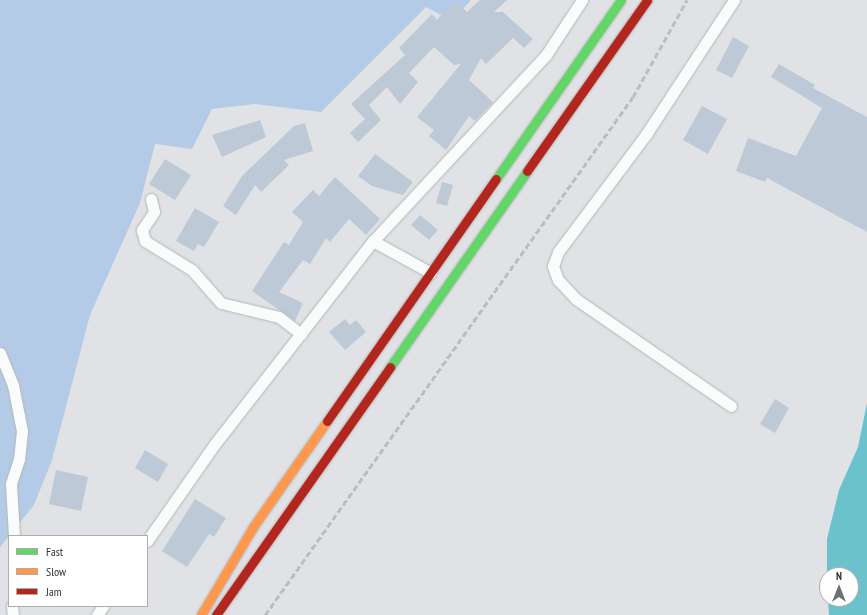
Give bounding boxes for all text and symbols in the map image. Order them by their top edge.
legend [8,535,148,607]
text: Fast [46,544,63,559]
text: Slow [46,564,66,579]
north arrow [819,567,859,607]
text: N [836,569,842,583]
text: Jam [46,584,62,599]

